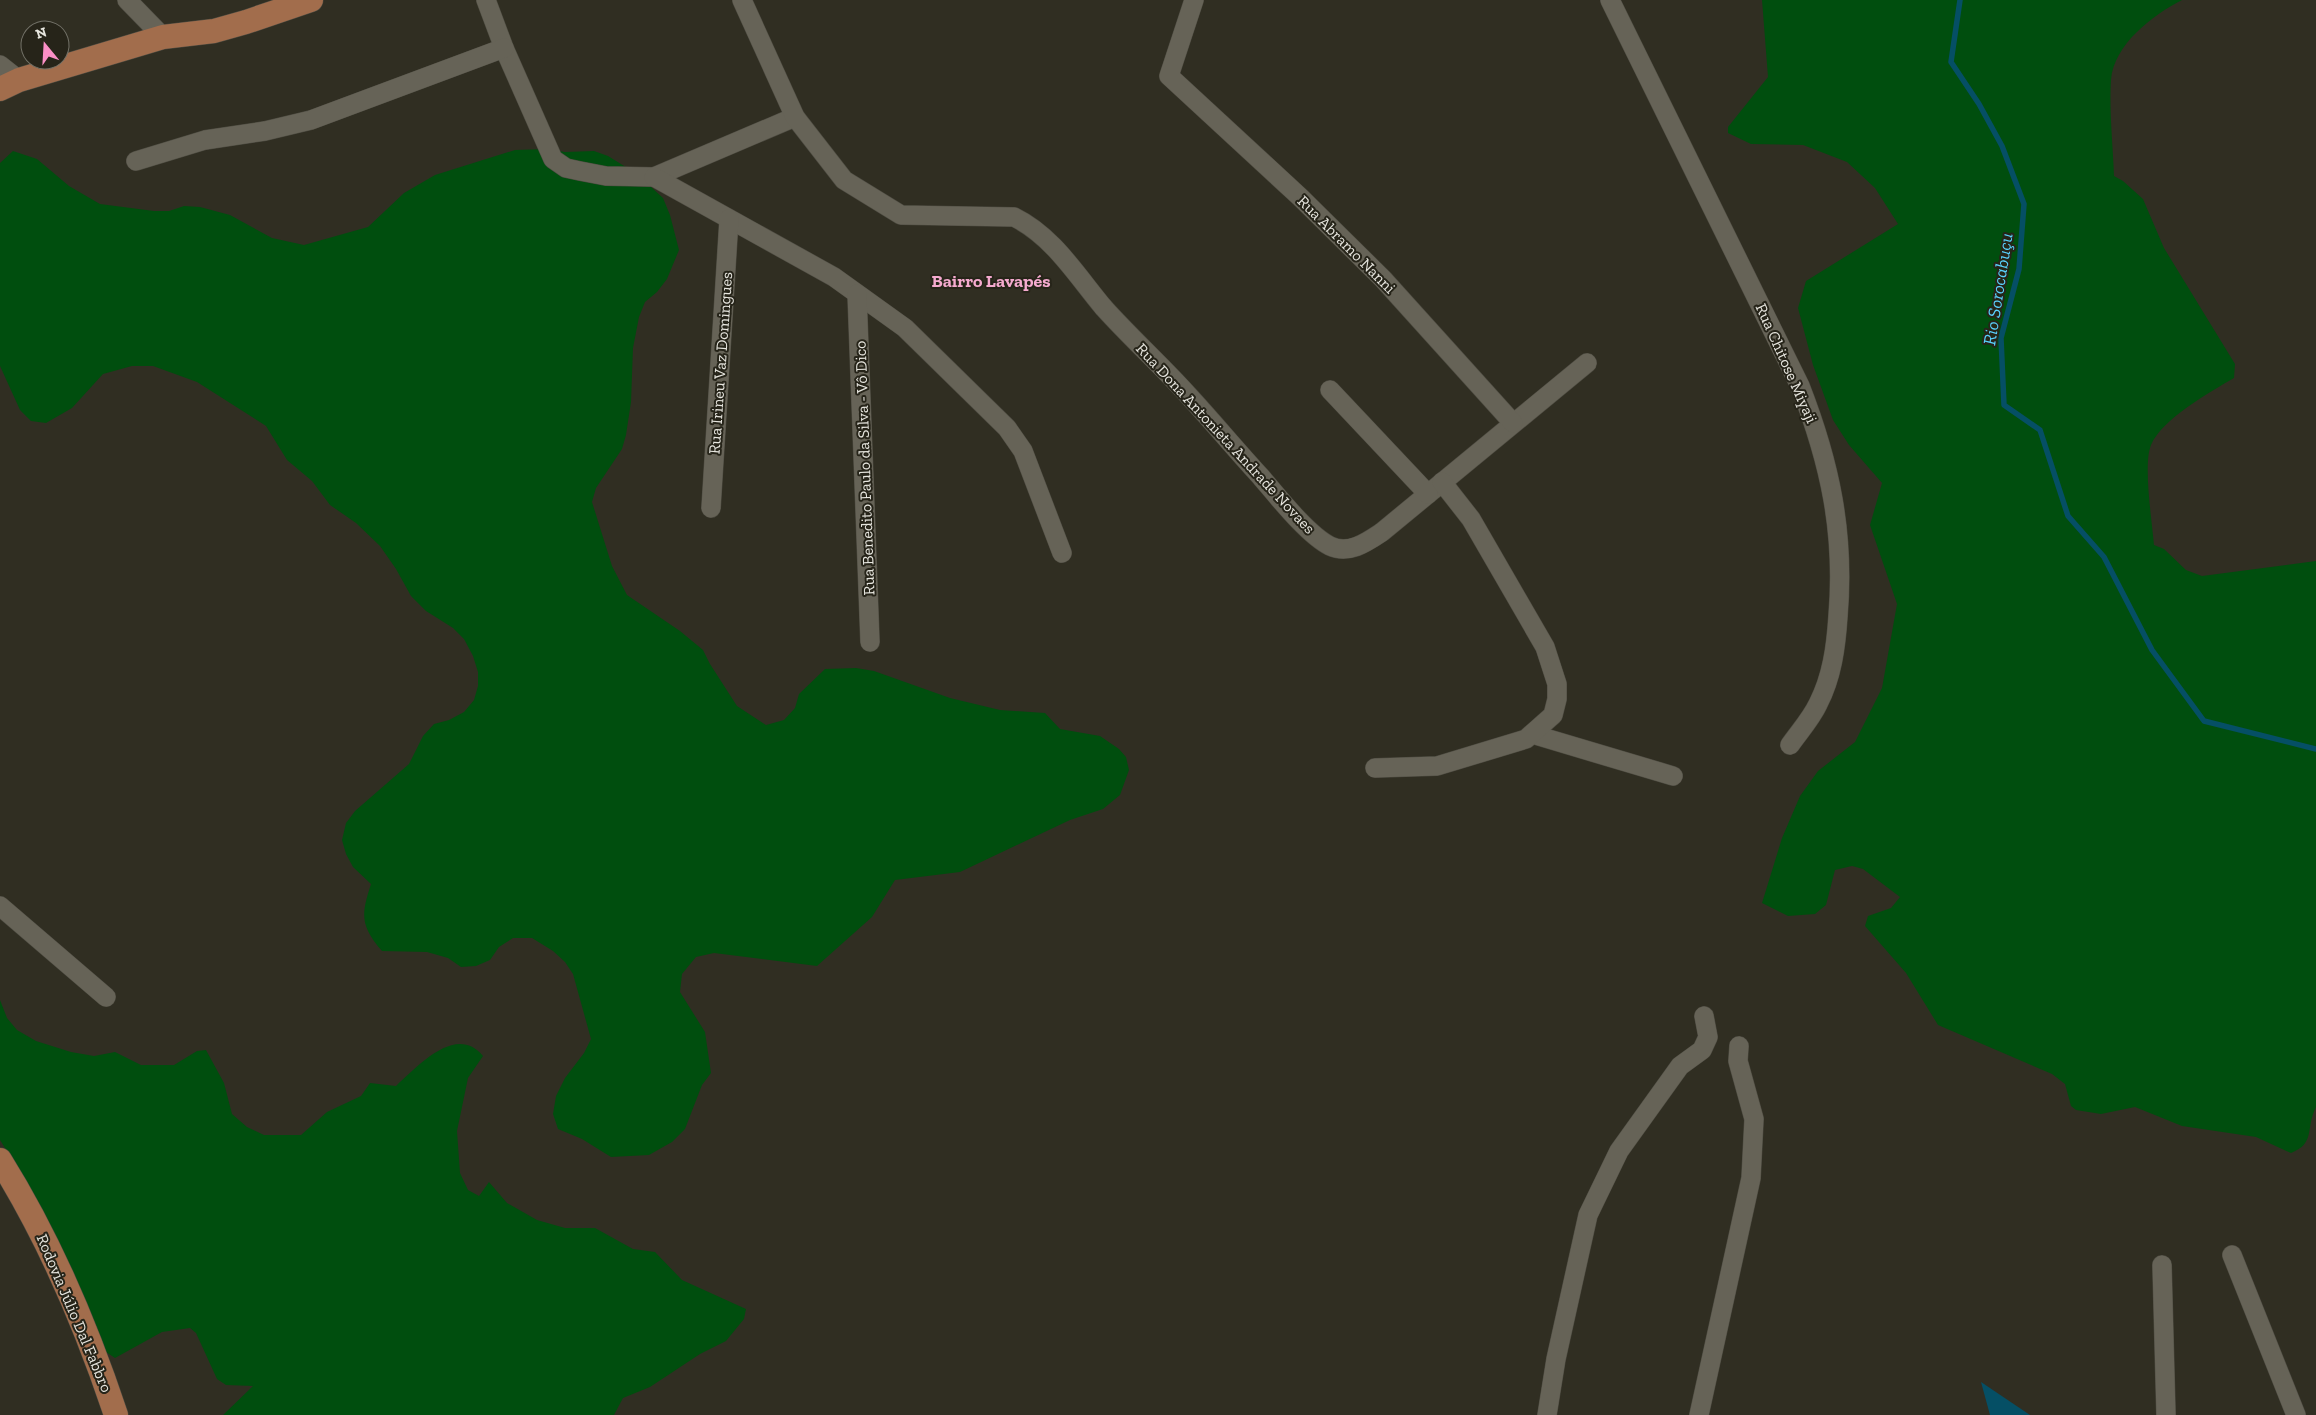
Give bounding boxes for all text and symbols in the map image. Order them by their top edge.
north arrow [20,20,70,70]
text: N [33,23,49,43]
street label: Rua Abramo Nanni [1294,191,1400,298]
water label: Rio Sorocabuçu [1978,231,2018,347]
district label: Bairro Lavapés [932,270,1050,292]
street label: Rua Irineu Vaz Domingues [705,271,736,455]
street label: Rua Chitose Miyaji [1752,300,1822,427]
street label: Rua Dona Antonieta Andrade Novaes [1132,339,1319,538]
street label: Rua Benedito Paulo da Silva - Vô Dico [851,340,878,596]
street label: Rodovia Júlio Dal Fabbro [33,1231,117,1395]

